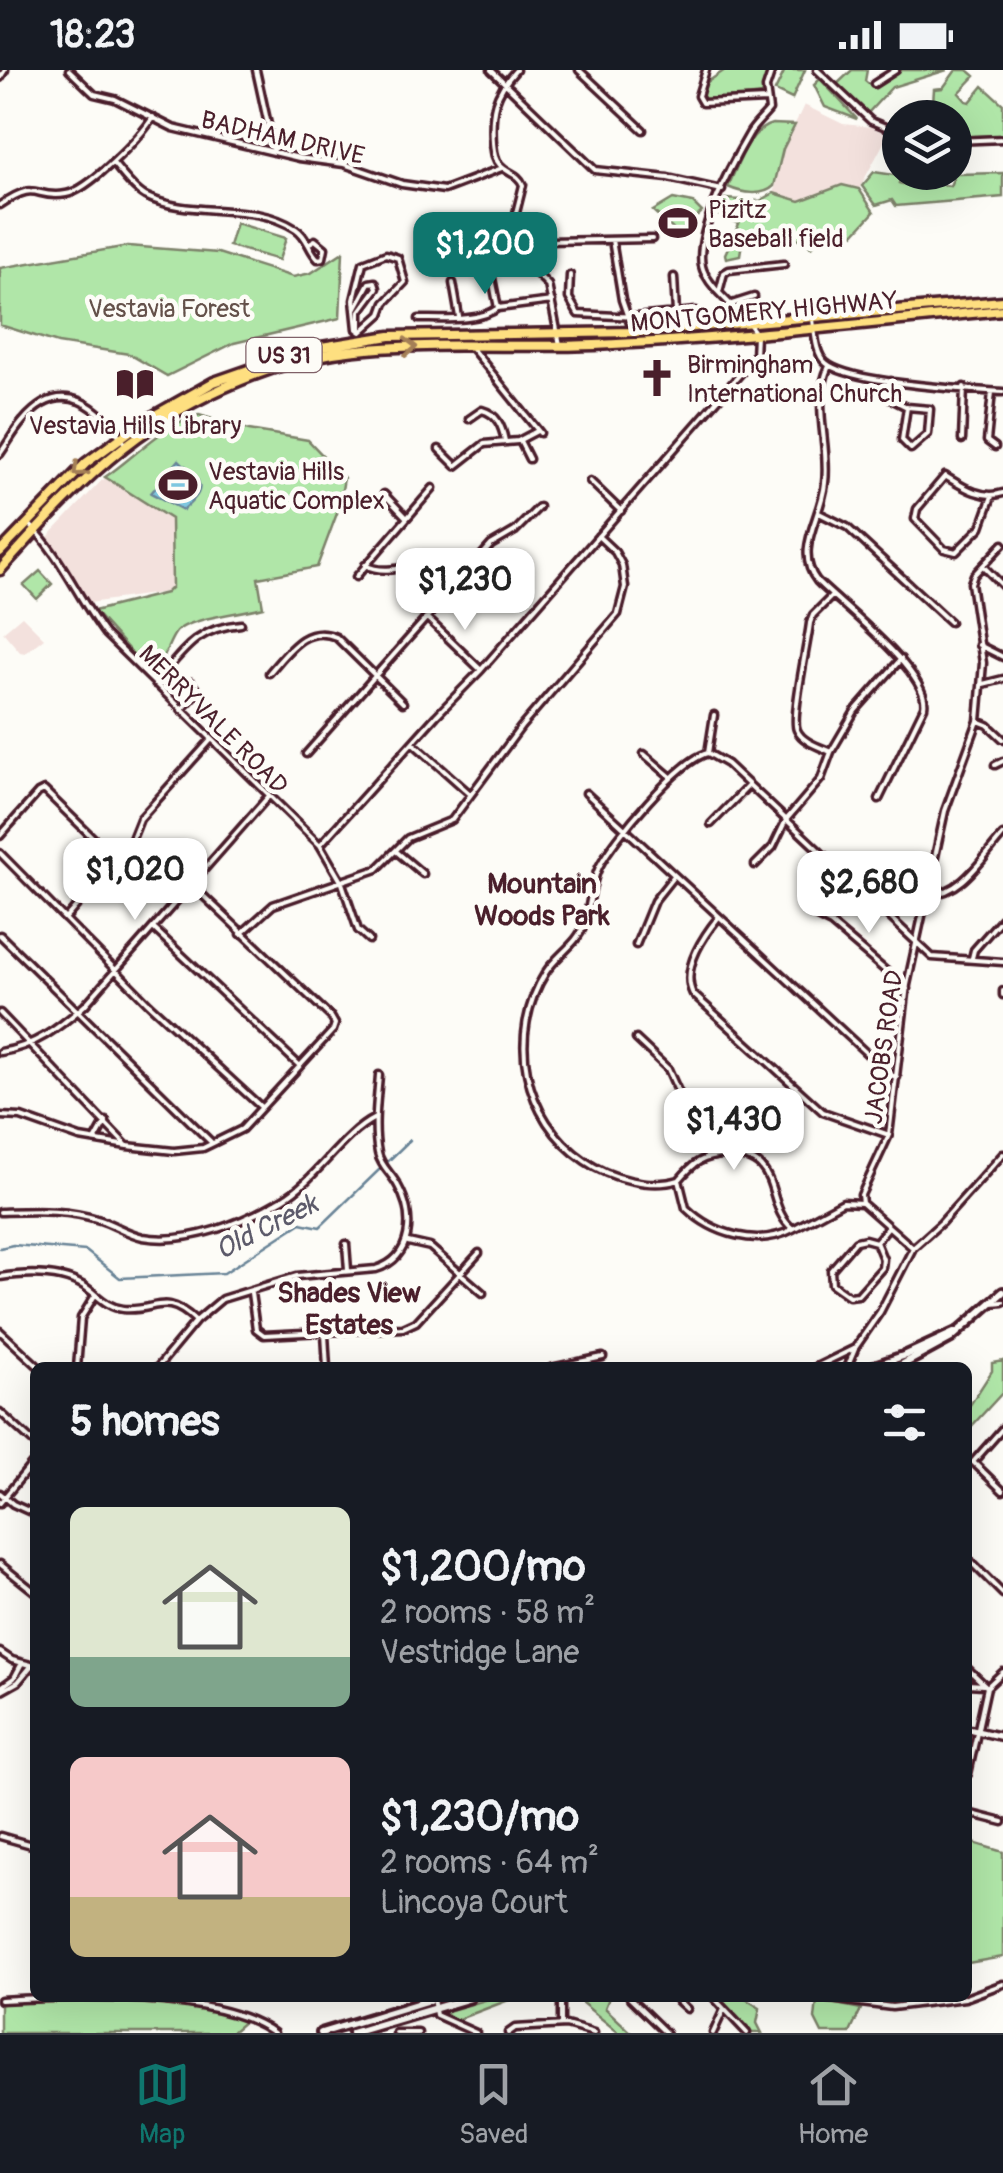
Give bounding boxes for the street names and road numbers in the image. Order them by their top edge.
street label: BADHAM DRIVE [198,105,367,172]
street label: MONTGOMERY HIGHWAY [629,285,899,340]
road number: US 31 [246,338,322,372]
street label: MERRYVALE ROAD [132,639,294,801]
street label: JACOBS ROAD [858,968,911,1126]

